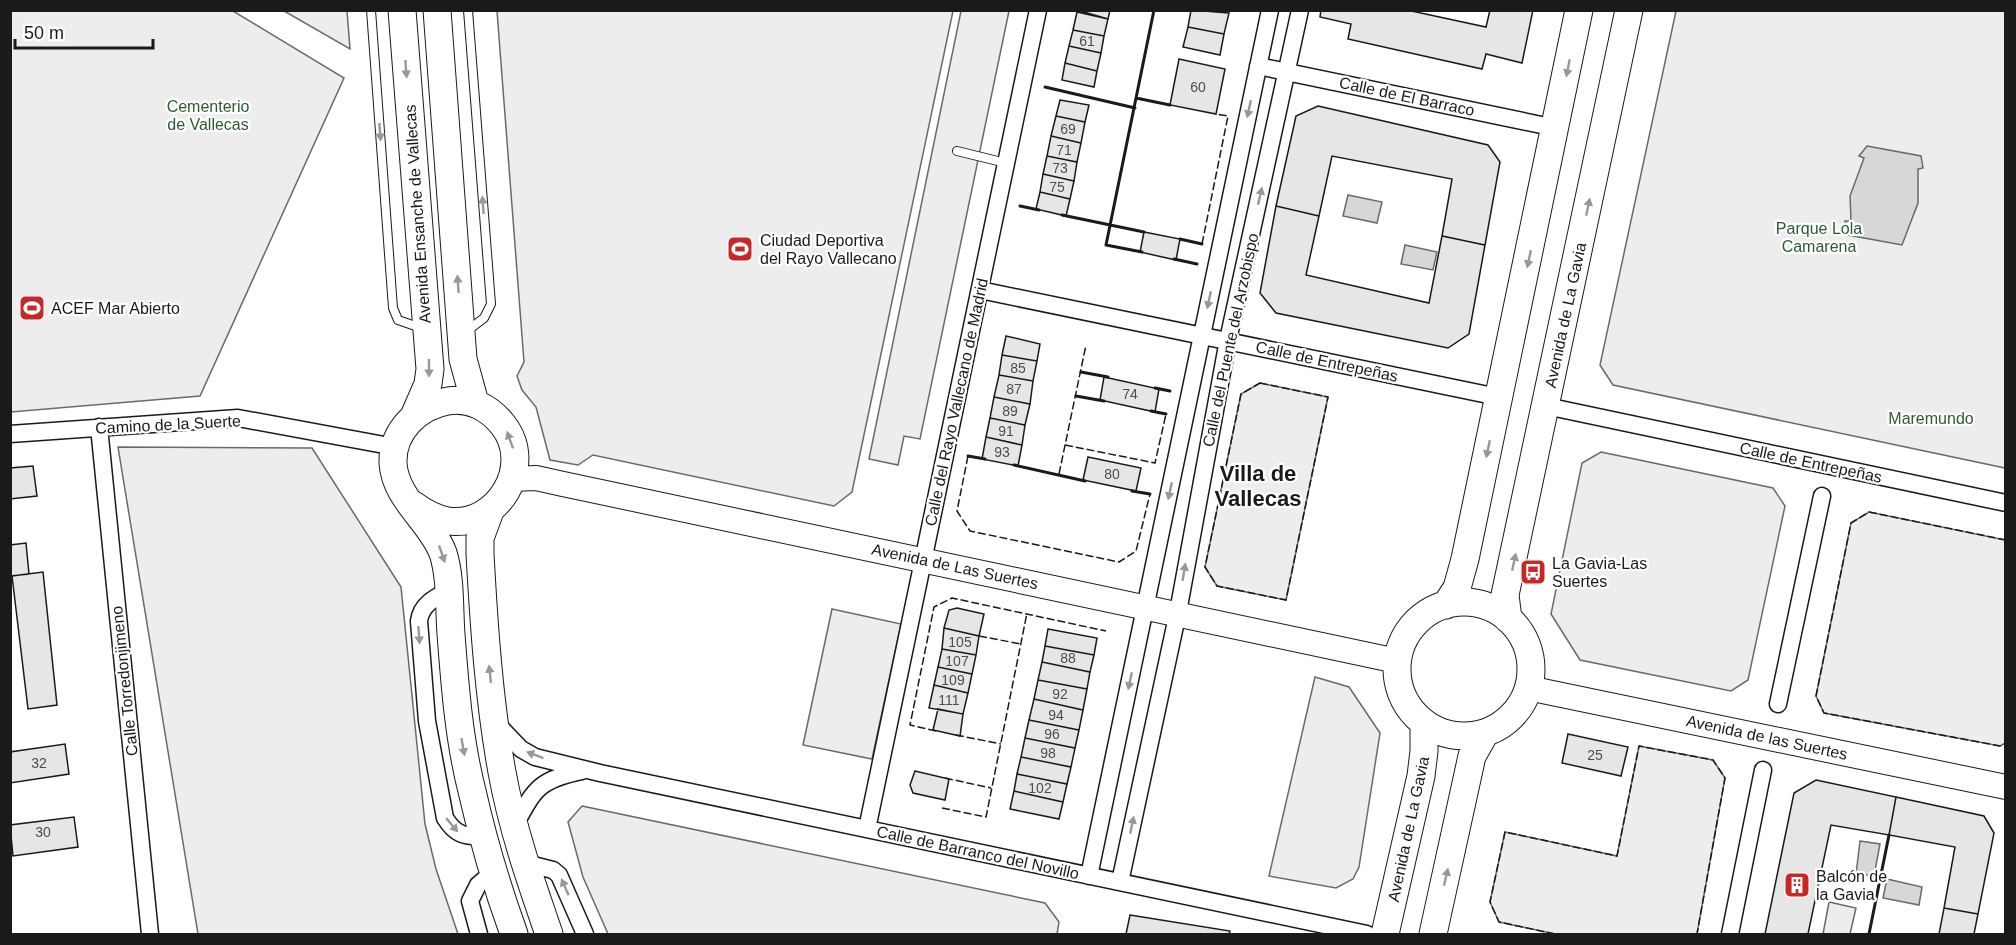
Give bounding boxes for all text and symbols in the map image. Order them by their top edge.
scale bar [15,12,153,50]
text: 50 m [24,23,64,43]
house number: 61 [1079,33,1095,49]
one-way arrow [401,59,411,78]
one-way arrow [1563,59,1572,78]
street label: Calle de El Barraco [1338,74,1476,119]
house number: 60 [1190,79,1206,95]
park label: Cementerio de Vallecas [167,98,249,133]
one-way arrow [1244,100,1253,119]
street label: Avenida Ensanche de Vallecas [401,104,434,324]
house number: 69 [1060,121,1076,137]
one-way arrow [375,122,385,141]
house number: 71 [1056,142,1072,158]
house number: 73 [1052,160,1068,176]
house number: 75 [1049,179,1065,195]
one-way arrow [1256,186,1265,205]
one-way arrow [478,196,488,215]
one-way arrow [1584,197,1593,216]
park label: Parque Lola Camarena [1776,220,1862,255]
place label: Ciudad Deportiva del Rayo Vallecano [760,232,897,267]
street label: Calle del Puente del Arzobispo [1200,232,1261,448]
sports icon: Ciudad Deportiva del Rayo Vallecano [725,234,755,264]
street label: Avenida de La Gavia [1542,241,1589,389]
one-way arrow [1523,250,1533,268]
one-way arrow [453,274,463,293]
street label: Calle del Rayo Vallecano de Madrid [922,277,991,528]
one-way arrow [1204,290,1213,309]
sports icon: ACEF Mar Abierto [17,293,47,323]
place label: ACEF Mar Abierto [51,300,180,317]
street label: Calle de Entrepeñas [1254,338,1400,385]
one-way arrow [424,358,434,377]
house number: 85 [1010,360,1026,376]
house number: 87 [1006,381,1022,397]
house number: 74 [1122,386,1138,402]
house number: 89 [1002,403,1018,419]
park label: Maremundo [1888,410,1974,427]
street label: Camino de la Suerte [95,412,241,437]
house number: 91 [998,423,1014,439]
one-way arrow [505,431,515,449]
street label: Calle de Entrepeñas [1738,439,1884,486]
one-way arrow [1482,440,1492,459]
house number: 93 [994,444,1010,460]
district label: Villa de Vallecas [1215,461,1301,511]
house number: 80 [1104,466,1120,482]
one-way arrow [1164,481,1174,500]
street label: Avenida de Las Suertes [870,541,1040,592]
one-way arrow [437,545,447,563]
one-way arrow [1510,552,1519,571]
place label: La Gavia-Las Suertes [1552,555,1647,590]
bus stop icon: La Gavia-Las Suertes [1518,557,1548,587]
one-way arrow [1180,563,1189,582]
street label: Calle Torredonjimeno [108,605,141,757]
one-way arrow [415,626,424,645]
house number: 105 [948,634,972,650]
house number: 88 [1060,650,1076,666]
house number: 107 [945,653,969,669]
one-way arrow [485,664,495,683]
house number: 109 [941,672,965,688]
one-way arrow [1124,672,1134,691]
house number: 92 [1052,686,1068,702]
house number: 111 [938,692,960,708]
house number: 94 [1048,707,1064,723]
street label: Avenida de las Suertes [1685,712,1849,763]
house number: 96 [1044,726,1060,742]
one-way arrow [459,738,468,757]
house number: 98 [1040,745,1056,761]
house number: 25 [1587,747,1603,763]
one-way arrow [526,750,544,760]
house number: 32 [31,755,47,771]
street label: Avenida de La Gavia [1385,755,1432,903]
house number: 102 [1028,780,1052,796]
one-way arrow [1128,815,1137,834]
one-way arrow [445,818,458,833]
street label: Calle de Barranco del Novillo [875,823,1081,882]
house number: 30 [35,824,51,840]
one-way arrow [1441,868,1451,887]
place label: Balcón de la Gavia [1816,868,1887,903]
building icon: Balcón de la Gavia [1782,870,1812,900]
one-way arrow [561,879,570,896]

